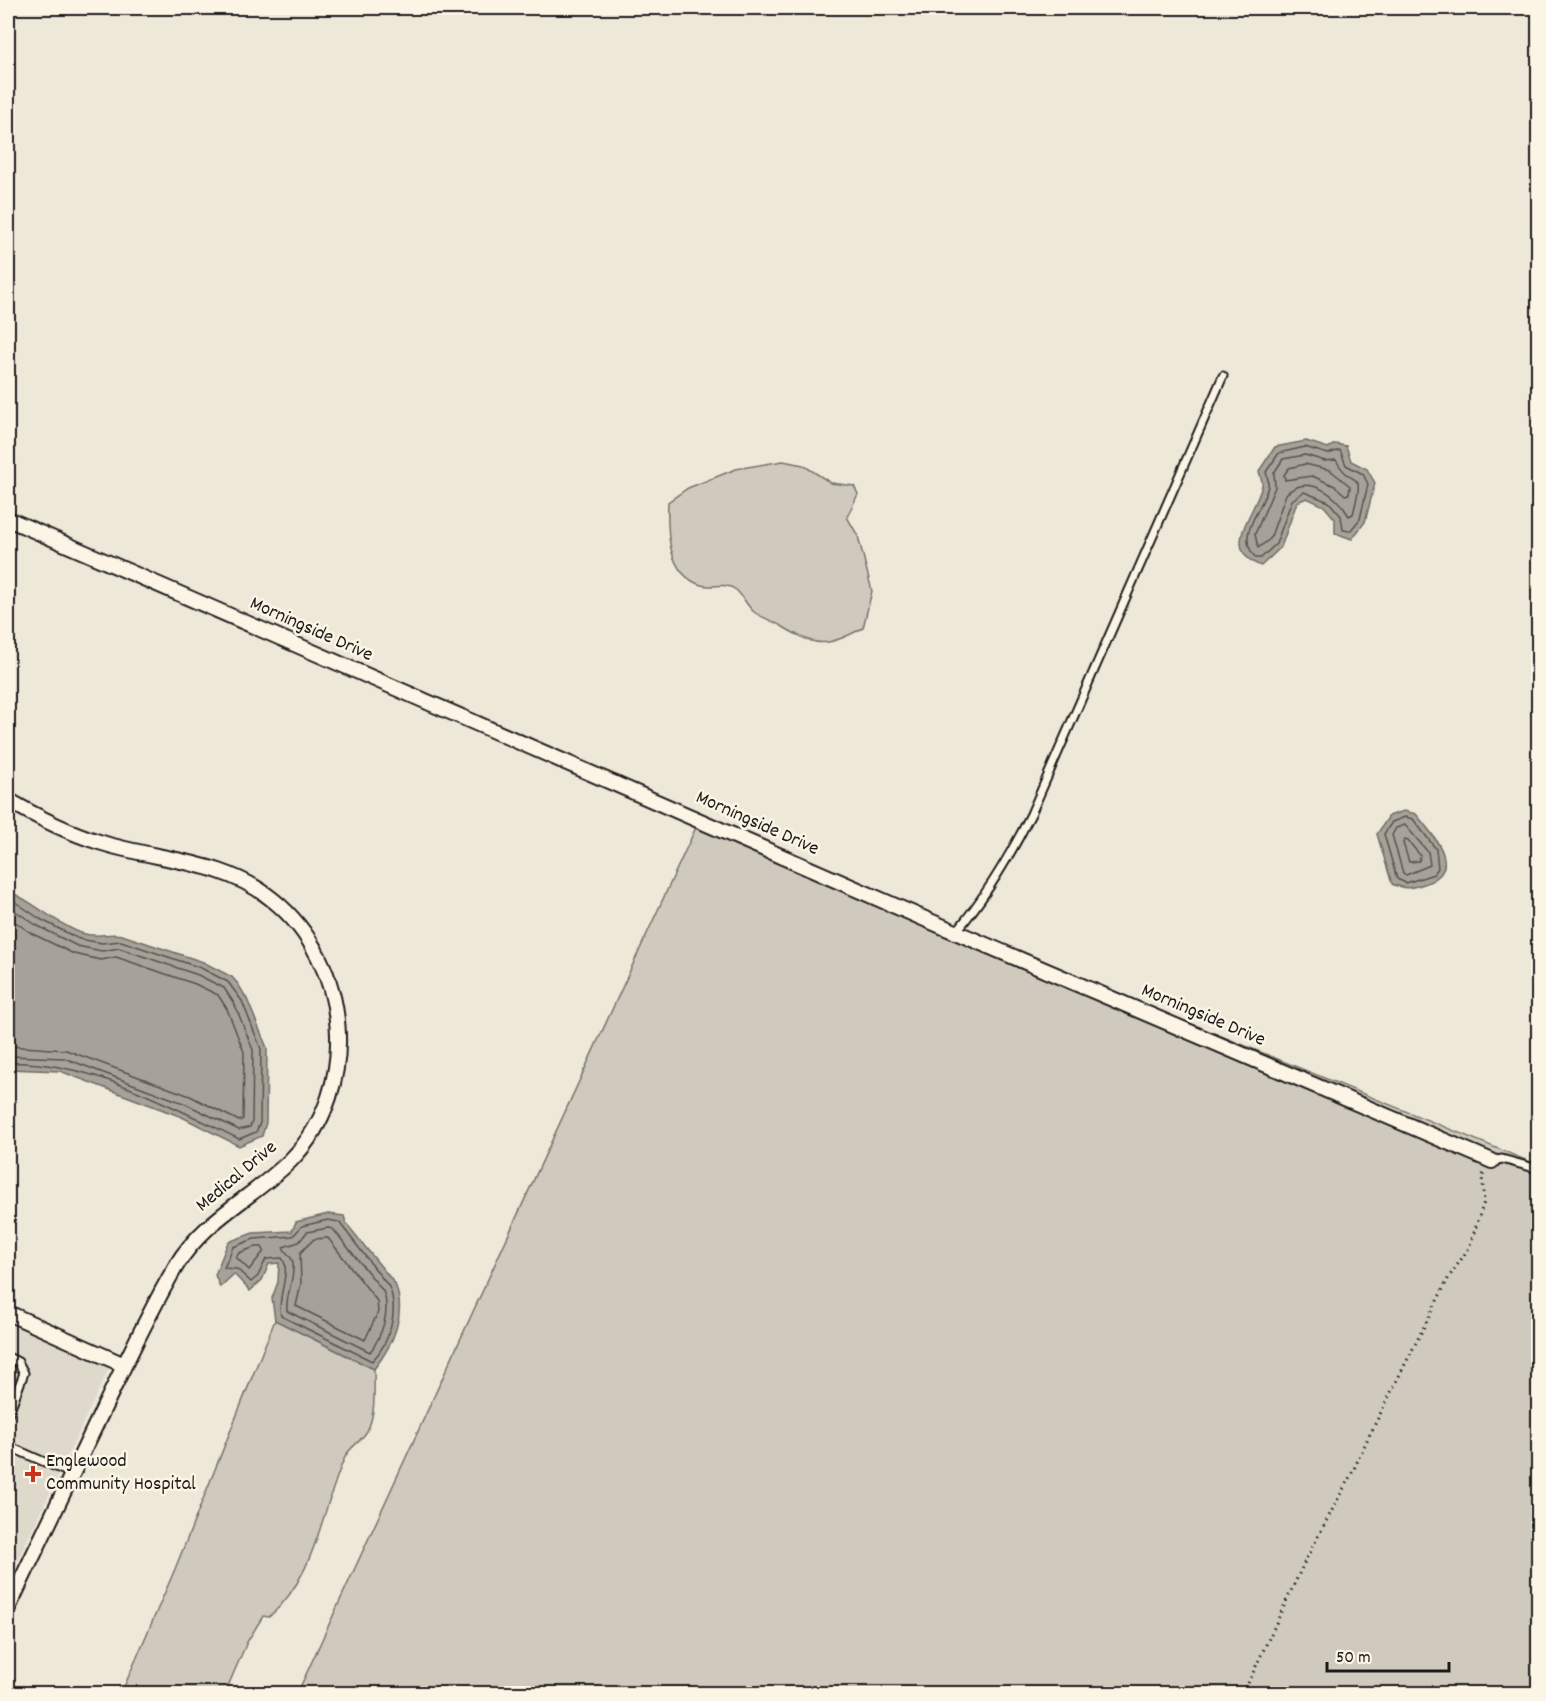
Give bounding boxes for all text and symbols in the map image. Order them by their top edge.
street label: Morningside Drive [245,590,377,670]
street label: Morningside Drive [691,784,823,864]
street label: Morningside Drive [1137,977,1270,1055]
street label: Medical Drive [190,1134,284,1220]
place label: Englewood Community Hospital [46,1448,196,1499]
marker: Englewood Community Hospital [24,1465,42,1483]
scale bar [1327,1635,1448,1673]
text: 50 m [1336,1646,1371,1671]

